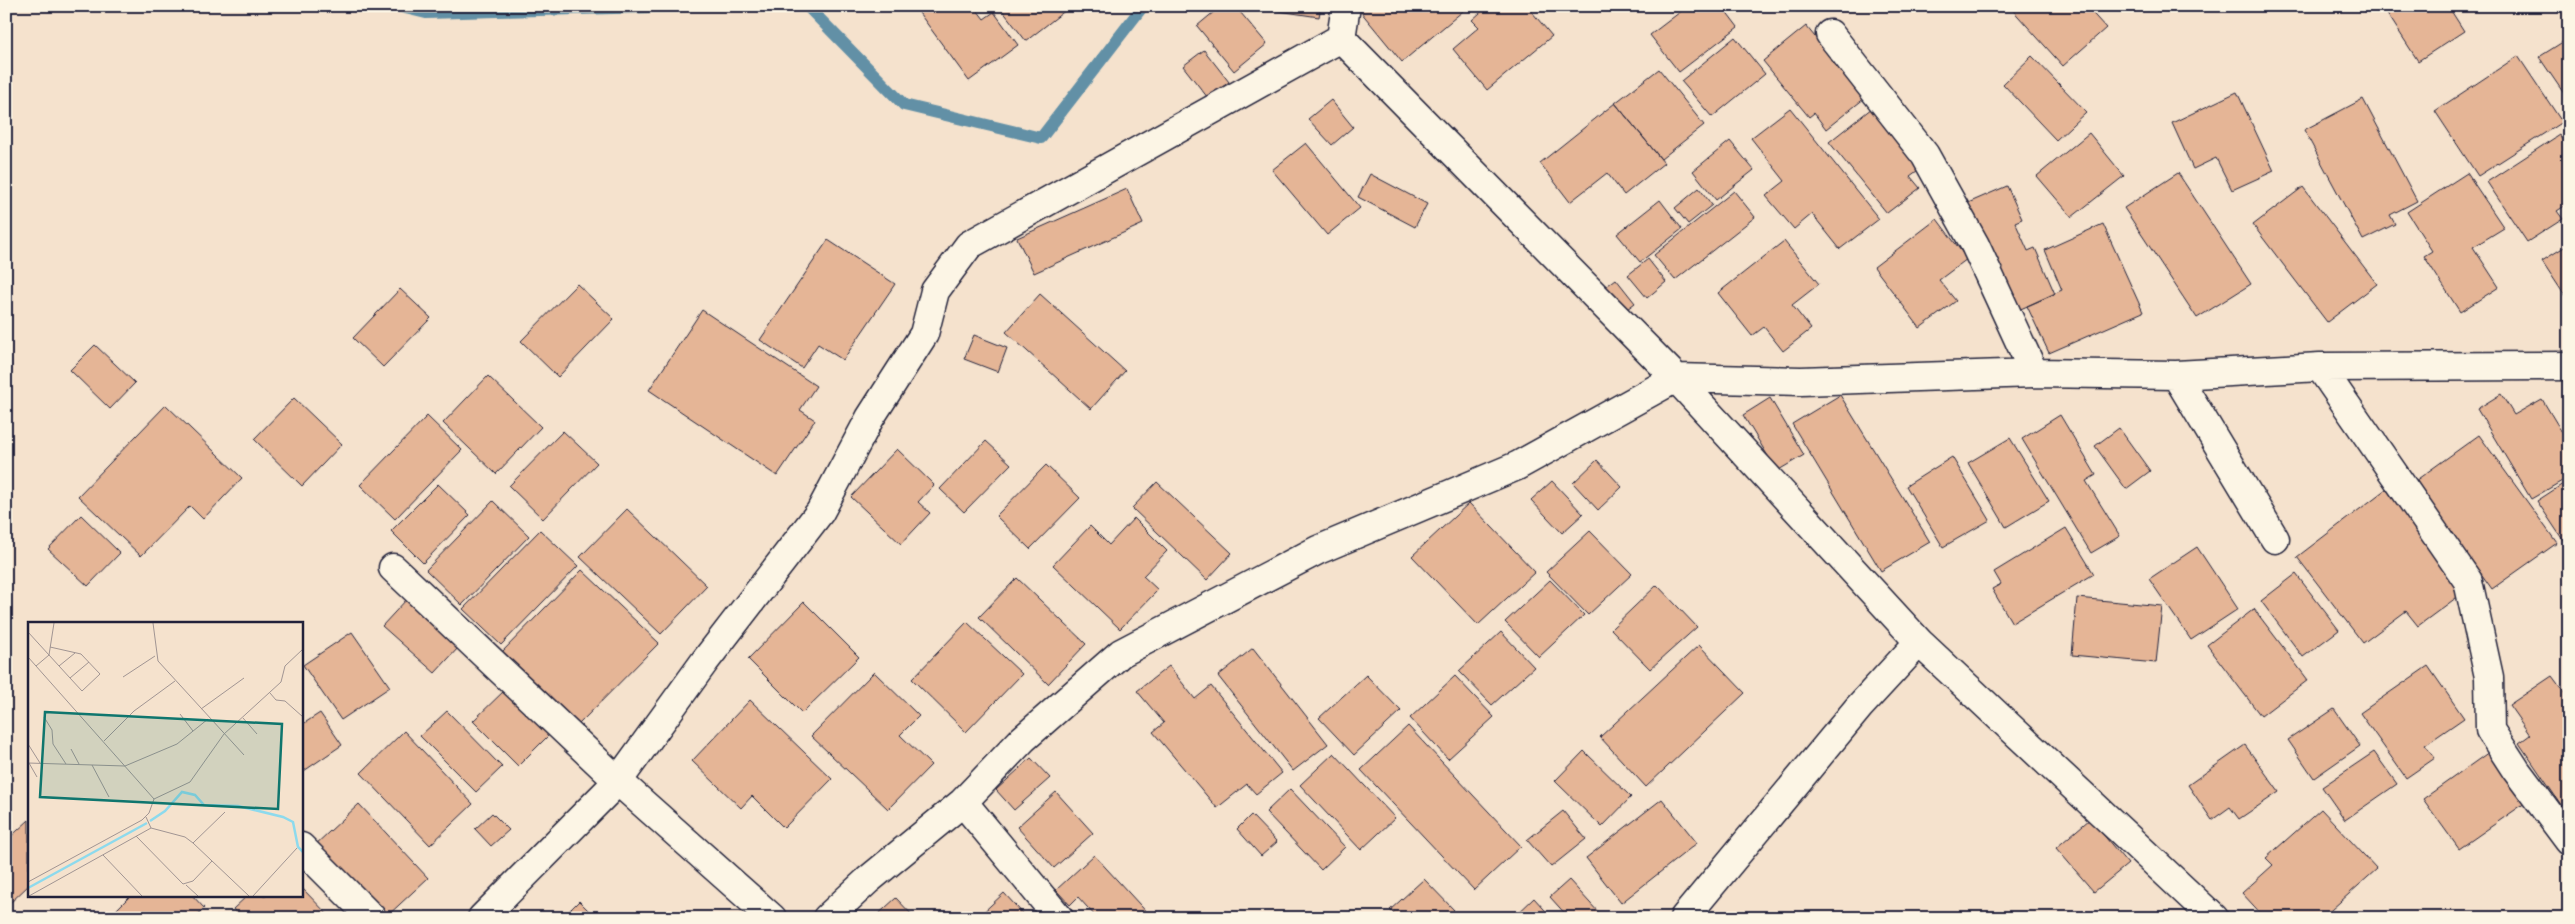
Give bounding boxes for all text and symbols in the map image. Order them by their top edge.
inset map [28,622,302,896]

